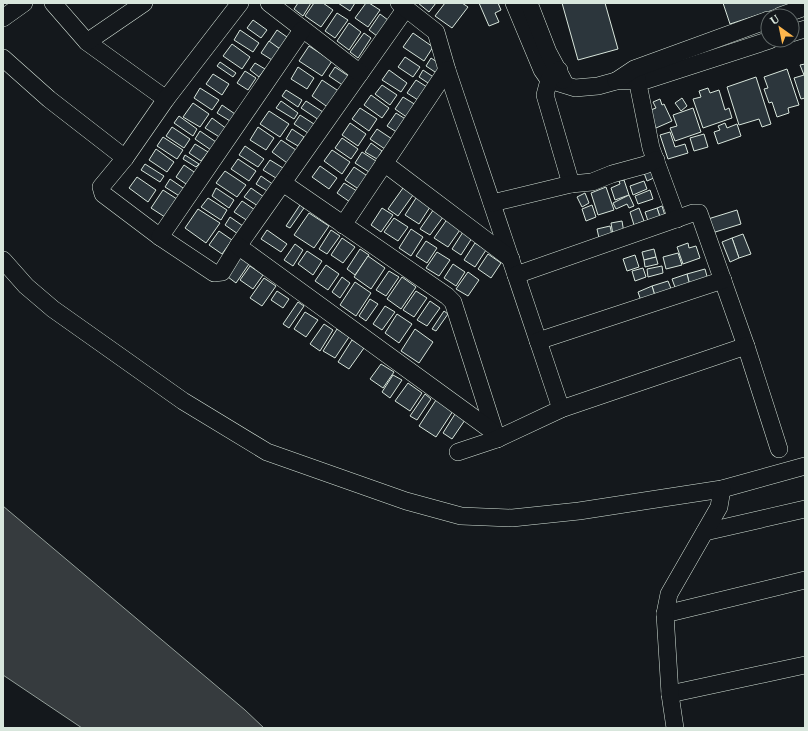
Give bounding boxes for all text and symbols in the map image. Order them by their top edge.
north arrow [760,8,800,48]
text: U [767,11,782,28]

